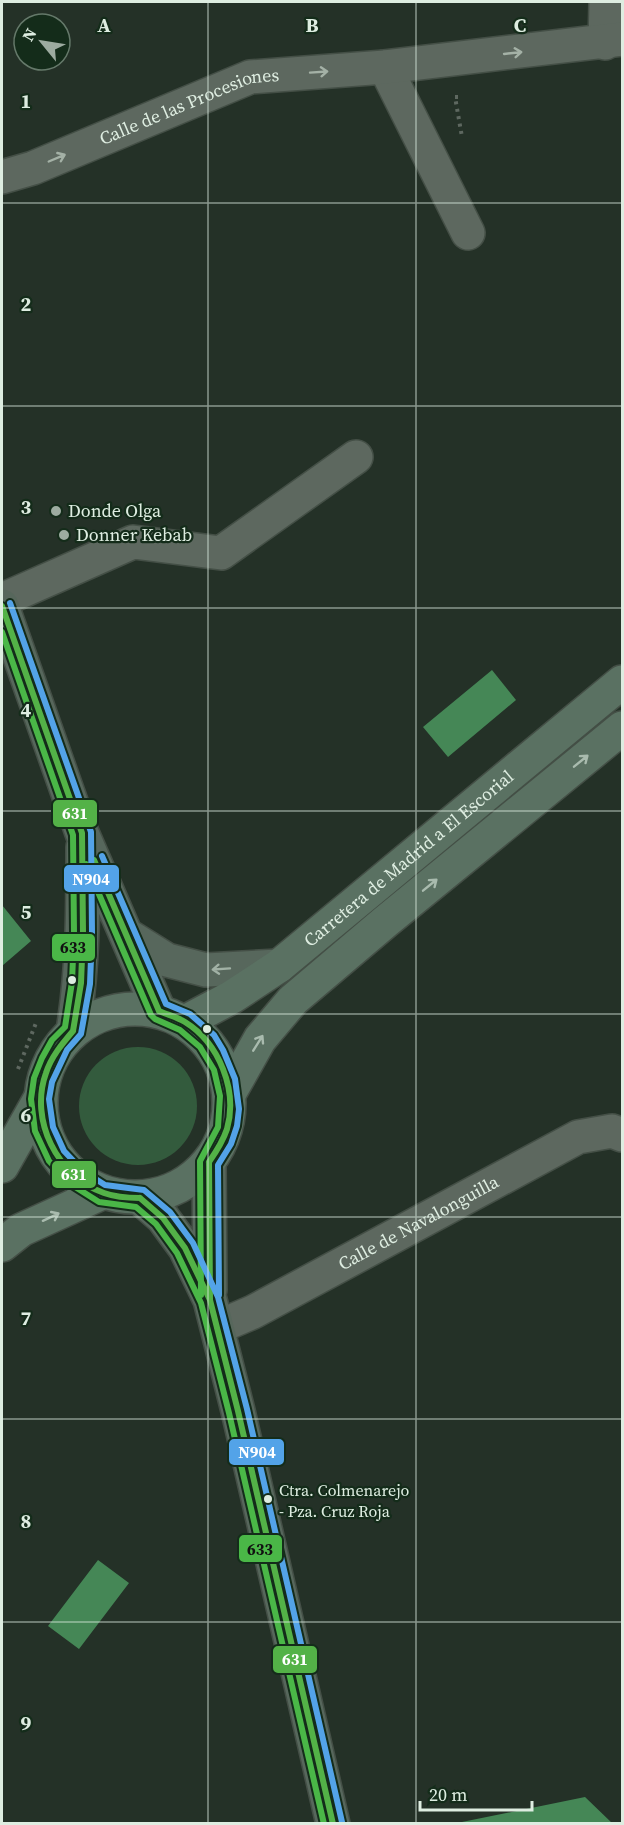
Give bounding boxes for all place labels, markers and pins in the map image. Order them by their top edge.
place label: Donde Olga [68,498,162,523]
marker: Donde Olga [49,504,63,518]
place label: Donner Kebab [76,522,192,547]
marker: Donner Kebab [57,528,71,542]
unlabelled marker [66,974,78,986]
unlabelled marker [201,1023,213,1035]
place label: Ctra. Colmenarejo - Pza. Cruz Roja [279,1479,410,1522]
marker: Ctra. Colmenarejo - Pza. Cruz Roja [262,1493,274,1505]

